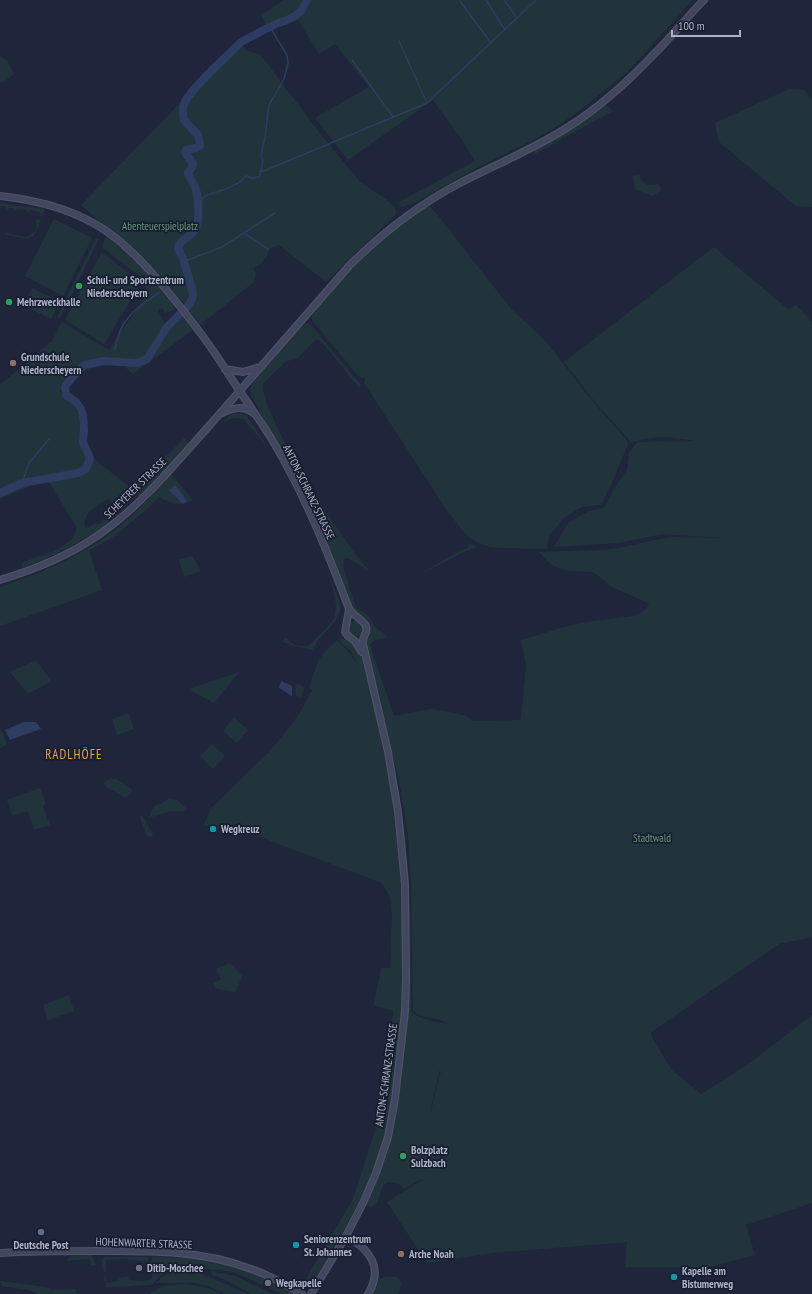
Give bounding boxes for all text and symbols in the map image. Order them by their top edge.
scale bar [672,12,740,38]
text: 100 m [678,18,705,33]
park label: Abenteuerspielplatz [122,219,198,233]
place label: Schul- und Sportzentrum Niederscheyern [87,273,184,300]
marker: Schul- und Sportzentrum Niederscheyern [74,281,84,291]
place label: Mehrzweckhalle [17,295,81,309]
marker: Mehrzweckhalle [4,297,14,307]
place label: Grundschule Niederscheyern [21,350,81,377]
marker: Grundschule Niederscheyern [8,358,18,368]
street label: ANTON-SCHRANZ-STRASSE [280,442,338,542]
street label: SCHEYERER STRASSE [101,454,169,521]
district label: RADLHÖFE [45,746,103,763]
place label: Wegkreuz [220,822,260,836]
marker: Wegkreuz [208,824,218,834]
park label: Stadtwald [633,831,671,845]
street label: ANTON-SCHRANZ-STRASSE [372,1022,400,1127]
place label: Bolzplatz Sulzbach [411,1143,448,1170]
marker: Bolzplatz Sulzbach [398,1151,408,1161]
marker: Deutsche Post [36,1227,46,1237]
place label: Seniorenzentrum St. Johannes [304,1232,371,1259]
street label: HOHENWARTER STRASSE [95,1234,193,1252]
place label: Deutsche Post [13,1238,69,1252]
marker: Seniorenzentrum St. Johannes [291,1240,301,1250]
place label: Arche Noah [408,1247,454,1261]
marker: Arche Noah [396,1249,406,1259]
place label: Ditib-Moschee [147,1261,204,1275]
marker: Ditib-Moschee [134,1263,144,1273]
place label: Kapelle am Bistumerweg [682,1264,733,1291]
marker: Kapelle am Bistumerweg [669,1272,679,1282]
place label: Wegkapelle [275,1276,322,1290]
marker: Wegkapelle [263,1278,273,1288]

